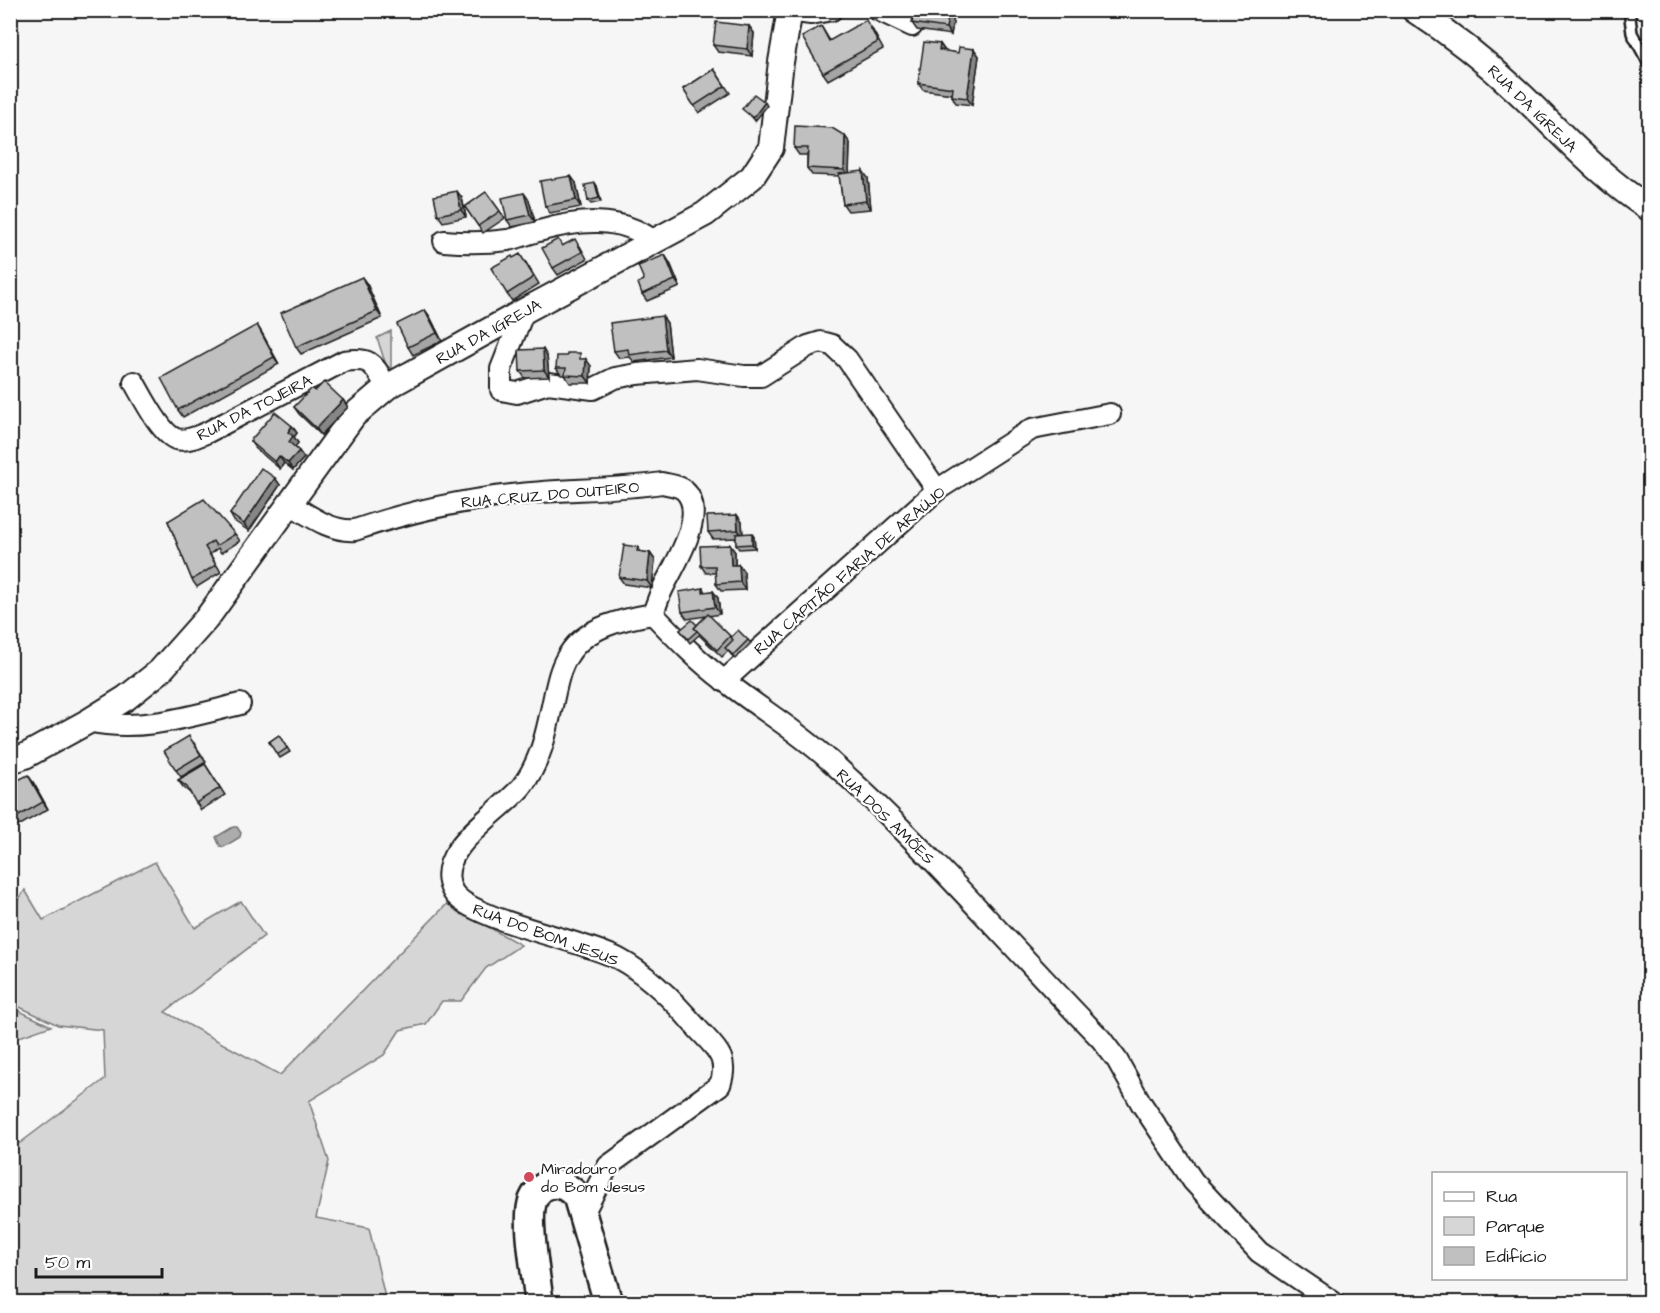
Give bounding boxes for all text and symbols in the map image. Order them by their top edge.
street label: RUA DA IGREJA [1483,60,1582,157]
street label: RUA DA IGREJA [432,294,545,370]
street label: RUA DA TOJEIRA [193,369,316,446]
street label: RUA CRUZ DO OUTEIRO [460,476,640,514]
street label: RUA CAPITÃO FARIA DE ARAÚJO [749,481,950,660]
street label: RUA DOS AMÕES [831,764,939,869]
street label: RUA DO BOM JESUS [470,898,622,972]
place label: Miradouro do Bom Jesus [541,1158,645,1198]
marker: Miradouro do Bom Jesus [522,1170,536,1184]
legend [1432,1172,1627,1280]
text: Rua [1486,1184,1517,1209]
text: Parque [1486,1214,1545,1239]
scale bar [36,1241,162,1279]
text: Edifício [1486,1244,1546,1269]
text: 50 m [45,1250,90,1275]

